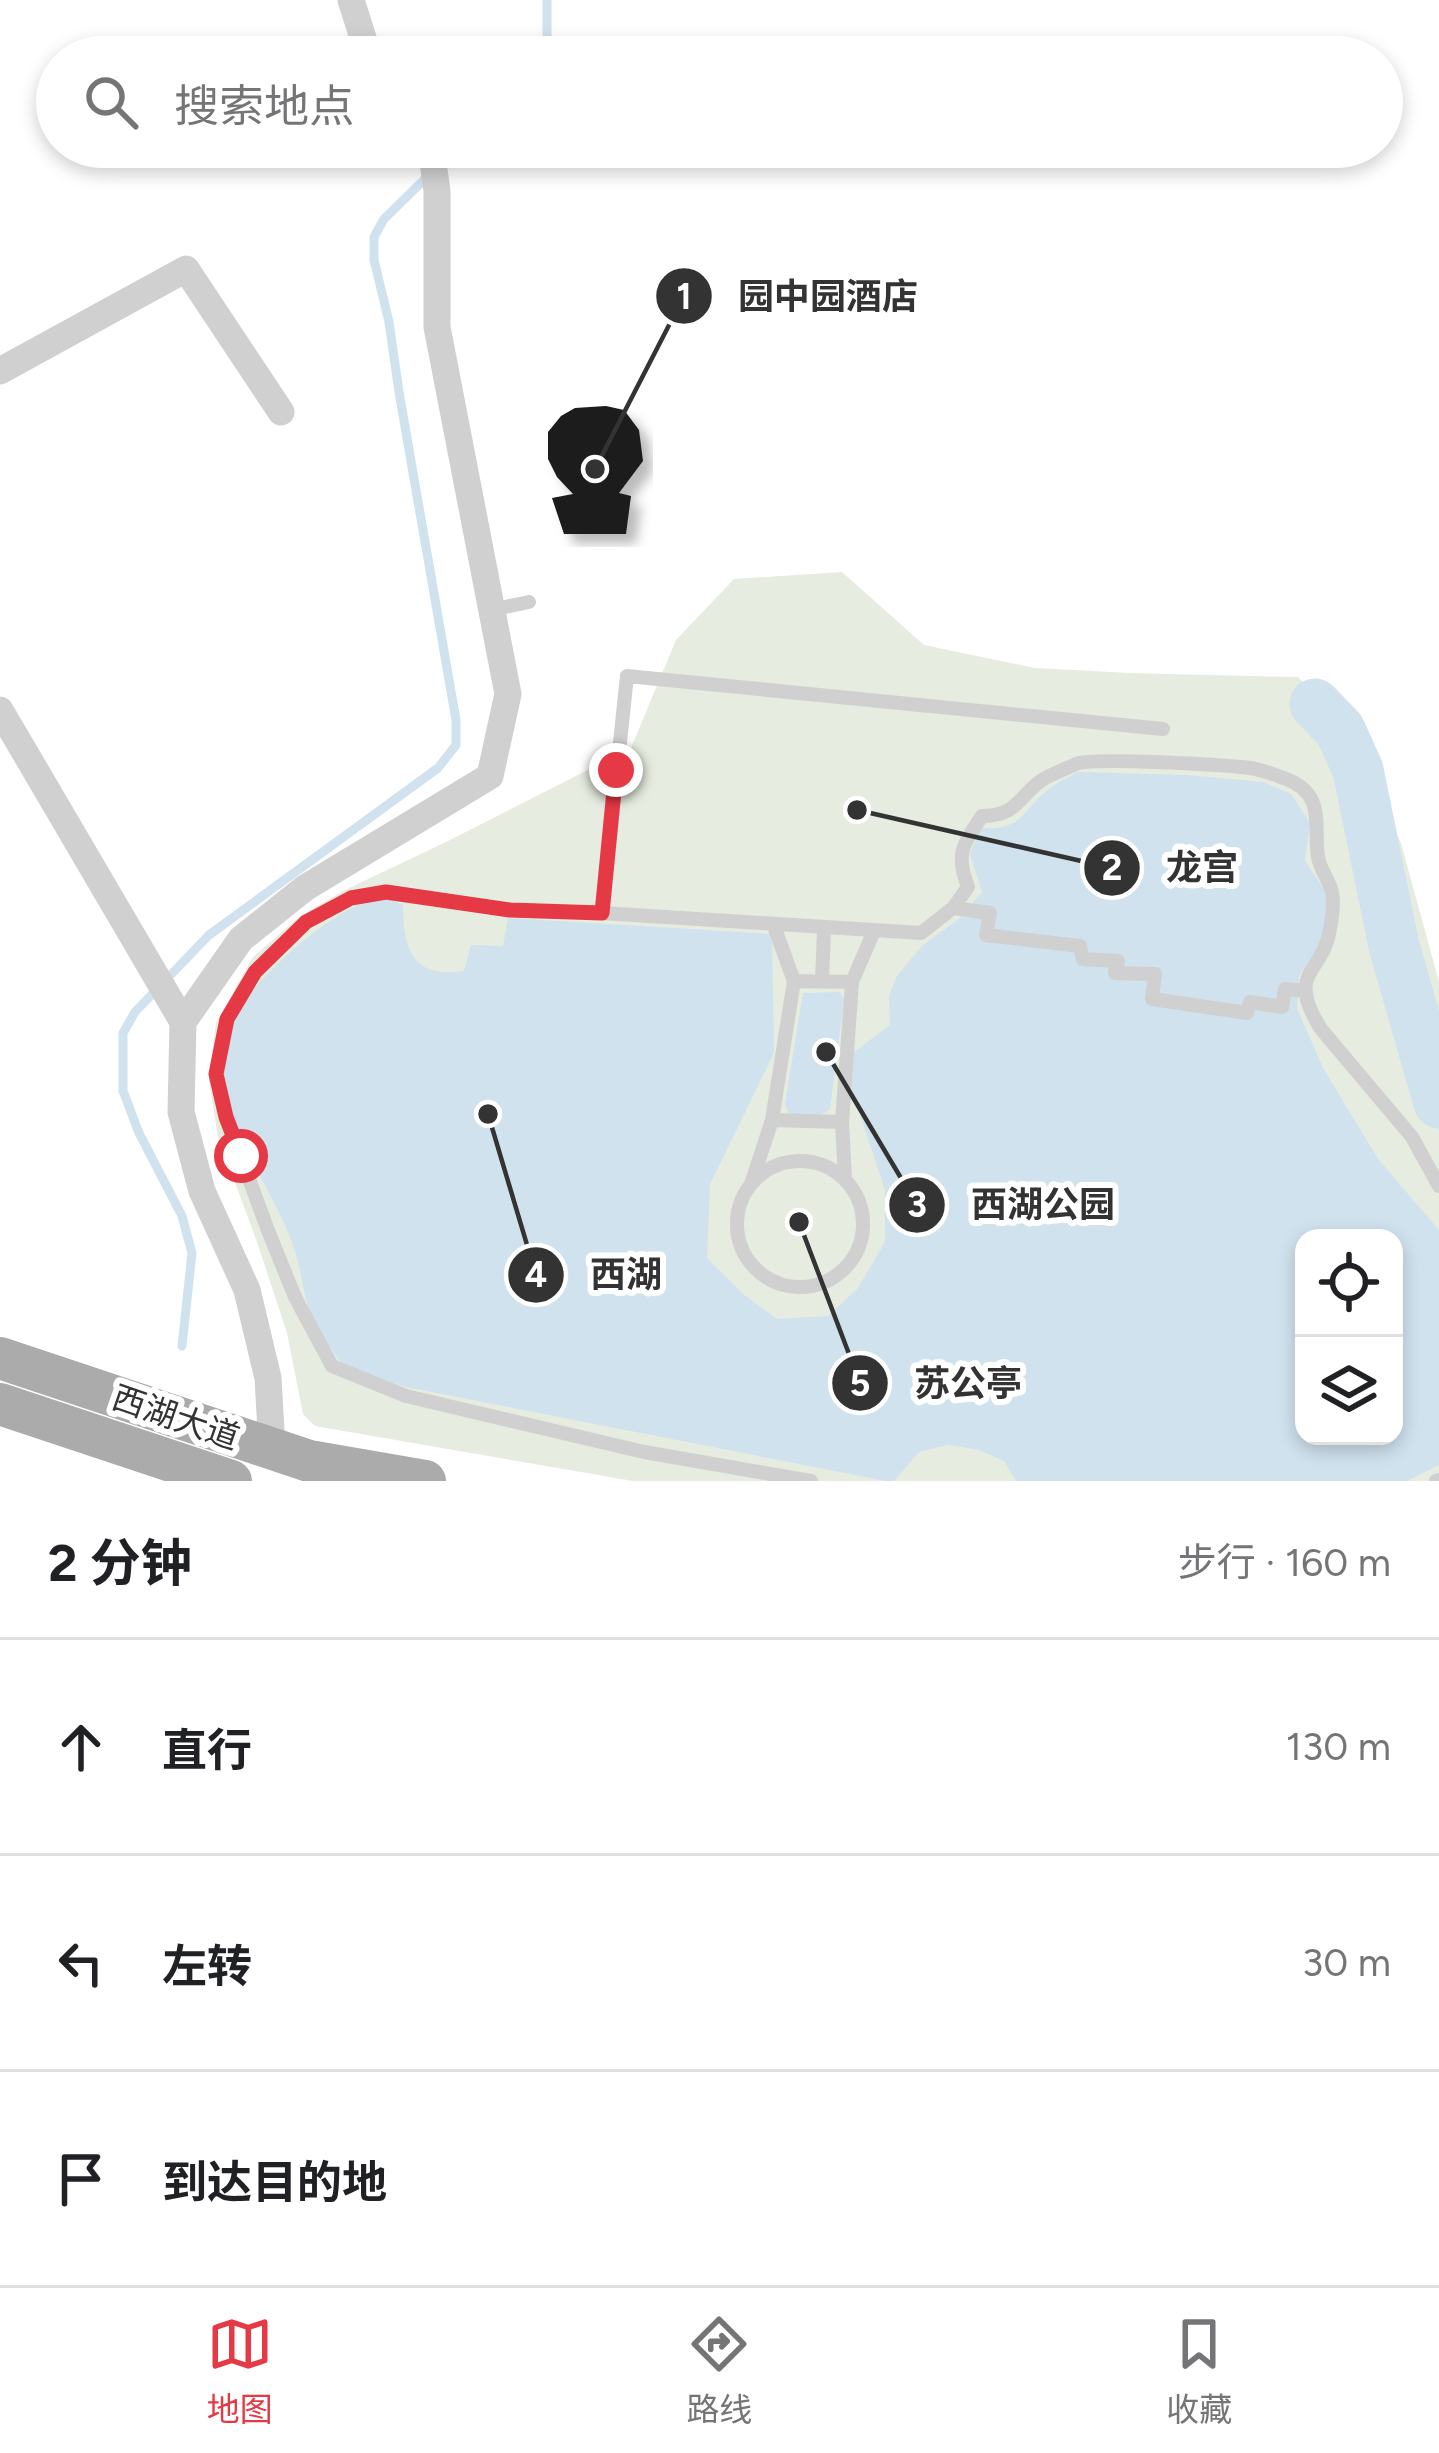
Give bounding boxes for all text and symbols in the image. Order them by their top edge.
search box [36,36,1403,168]
icon: search [78,69,144,135]
text: 搜索地点 [174,79,354,133]
callout: 园中园酒店 [654,260,942,332]
text: 1 [676,275,692,318]
text: 园中园酒店 [738,275,918,318]
route end [589,743,643,797]
callout: 龙宫 [1082,832,1262,904]
text: 2 [1102,846,1122,889]
text: 龙宫 [1166,846,1238,889]
route start [214,1129,268,1183]
callout: 西湖公园 [887,1169,1139,1241]
text: 3 [907,1183,927,1226]
text: 西湖公园 [971,1183,1115,1226]
map controls [1295,1229,1403,1445]
button: locate [1295,1229,1403,1337]
callout: 西湖 [506,1239,686,1311]
text: 4 [525,1253,547,1296]
text: 西湖 [590,1253,662,1296]
button: layers [1295,1337,1403,1445]
callout: 苏公亭 [830,1347,1046,1419]
text: 5 [850,1362,870,1405]
text: 苏公亭 [914,1362,1022,1405]
street label: 西湖大道 [107,1378,245,1457]
text: 2 分钟 [48,1533,192,1594]
text: 步行 · 160 m [1178,1539,1391,1586]
icon: ahead [48,1714,114,1780]
text: 直行 [162,1723,252,1777]
text: 130 m [1286,1723,1391,1770]
icon: left [48,1930,114,1996]
text: 左转 [162,1939,252,1993]
text: 30 m [1302,1939,1391,1986]
icon: arrive [48,2146,114,2212]
text: 到达目的地 [162,2155,387,2209]
tab: 地图 [207,2311,273,2431]
tab: 路线 [686,2311,752,2431]
tab: 收藏 [1166,2311,1232,2431]

